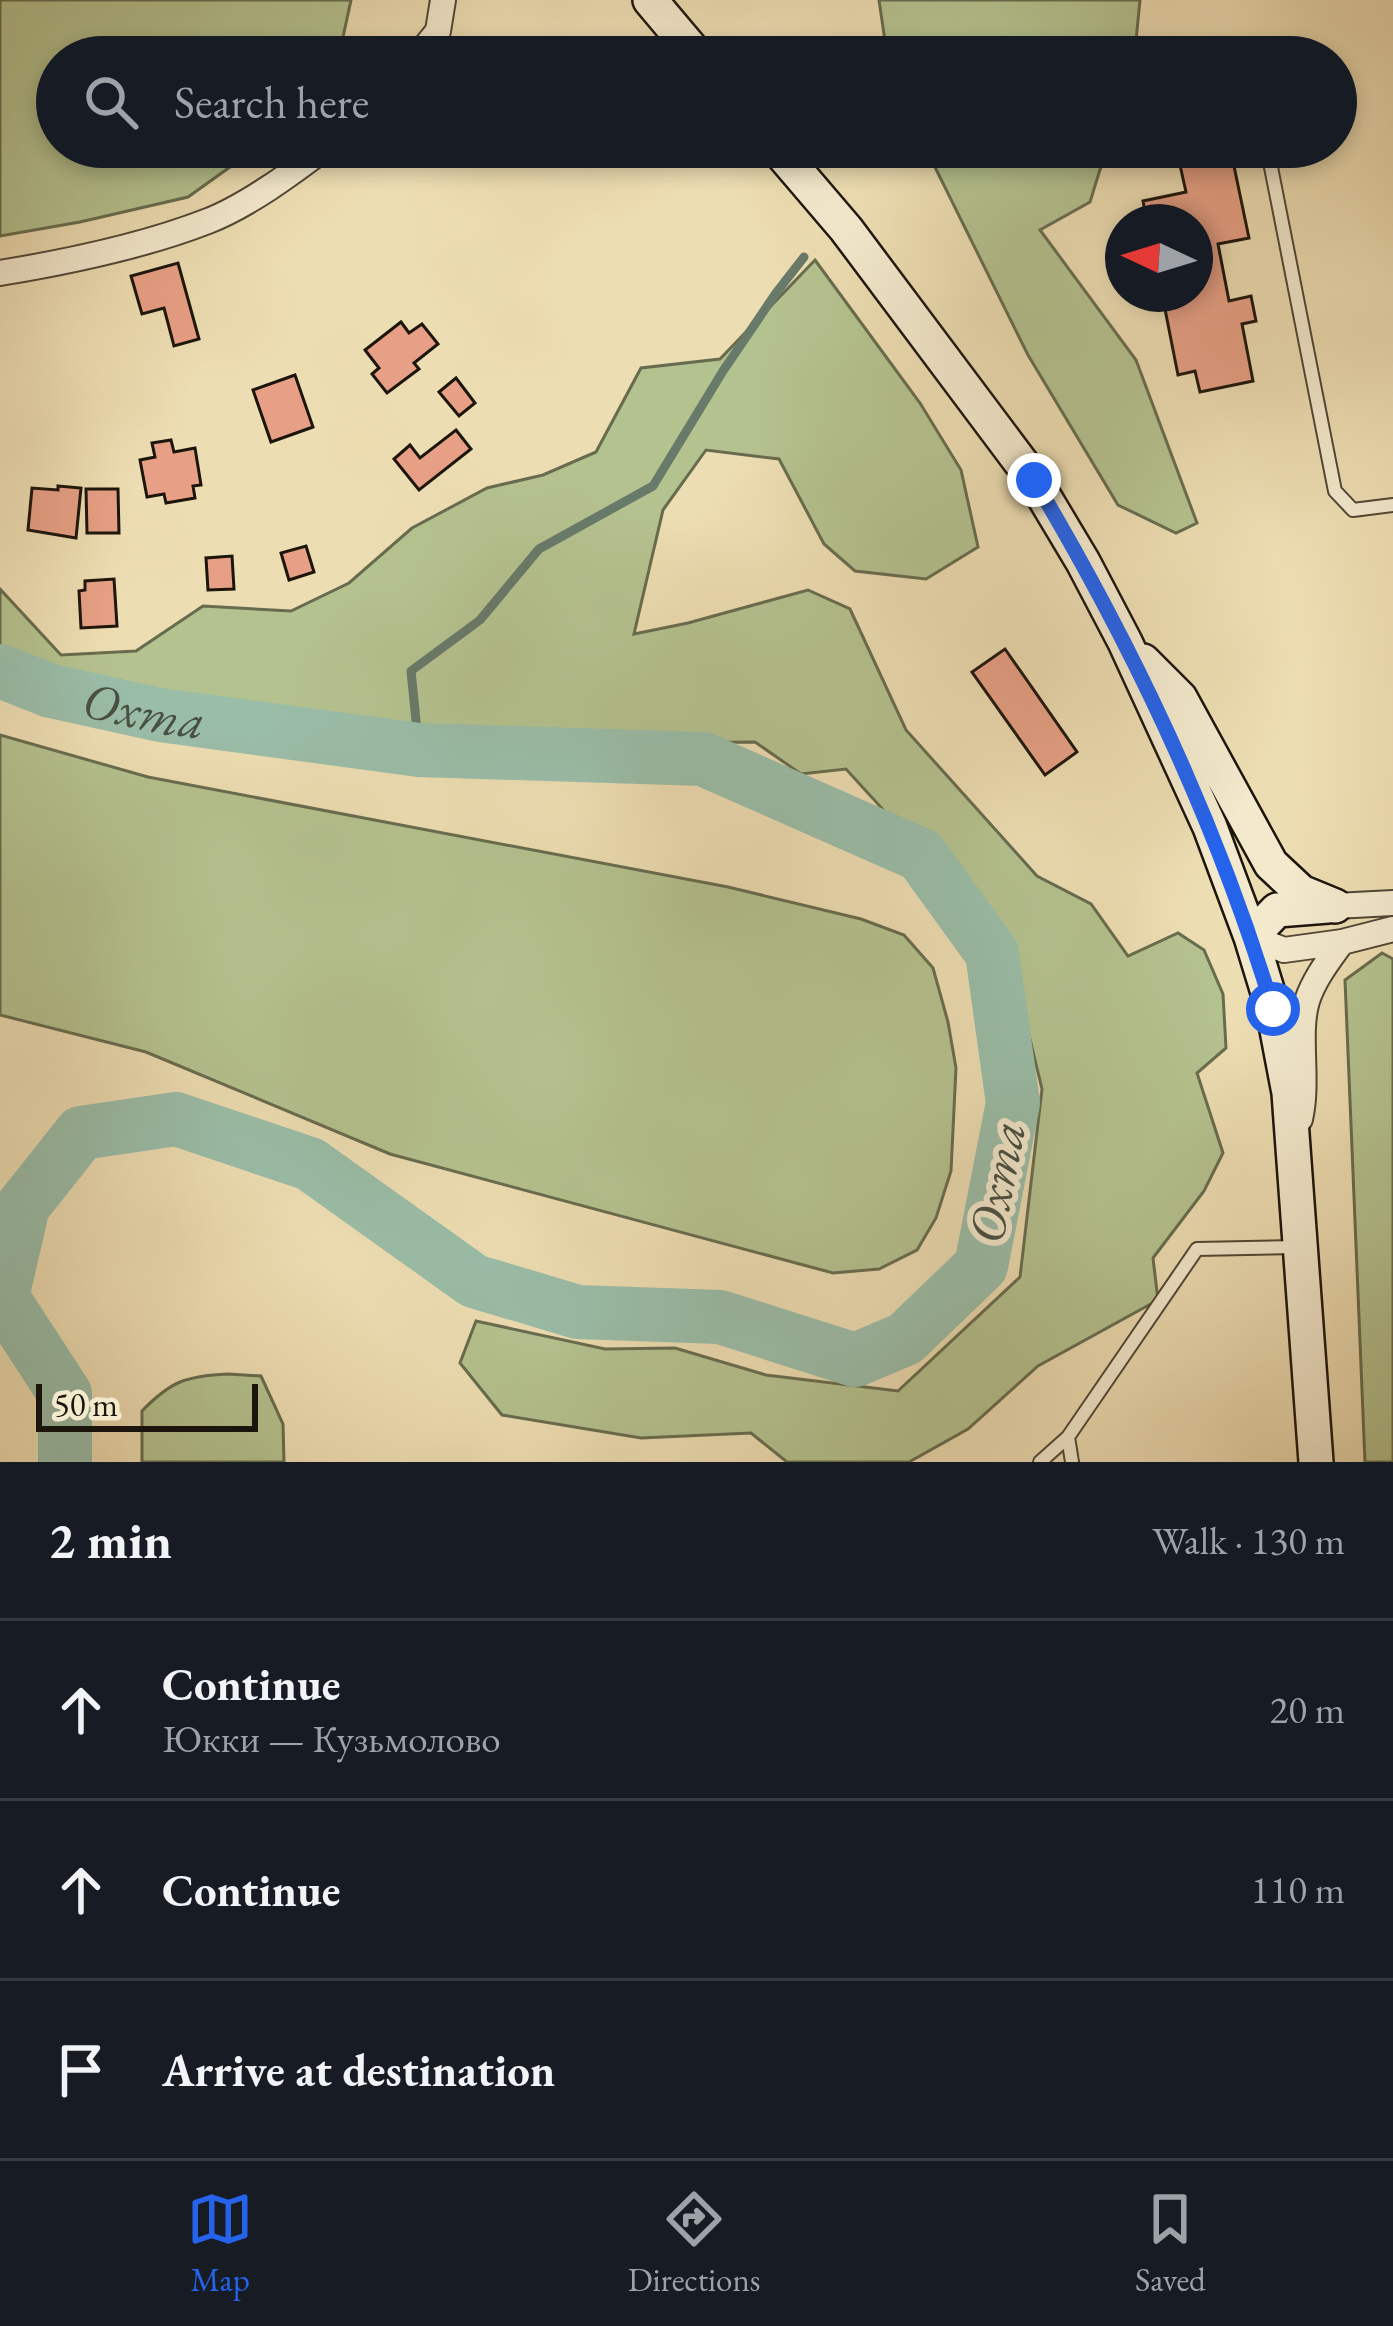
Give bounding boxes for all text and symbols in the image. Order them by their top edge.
search box [36,36,1357,168]
icon: search [78,69,144,135]
text: Search here [174,73,369,131]
north arrow [1105,204,1213,312]
route end [1007,453,1061,507]
water label: Охта [77,666,209,754]
route start [1246,982,1300,1036]
water label: Охта [952,1115,1040,1249]
scale bar [36,1378,258,1431]
text: 50 m [54,1383,118,1426]
text: 2 min [48,1507,172,1573]
text: Walk · 130 m [1152,1515,1345,1566]
text: Continue [162,1655,340,1713]
icon: ahead [48,1677,114,1743]
text: 20 m [1269,1684,1345,1735]
text: Юкки — Кузьмолово [162,1713,501,1764]
icon: ahead [48,1857,114,1923]
text: Continue [162,1861,340,1919]
text: 110 m [1251,1864,1345,1915]
icon: arrive [48,2037,114,2103]
text: Arrive at destination [162,2041,555,2099]
tab: Map [187,2186,253,2301]
tab: Directions [628,2186,761,2301]
tab: Saved [1135,2186,1206,2301]

